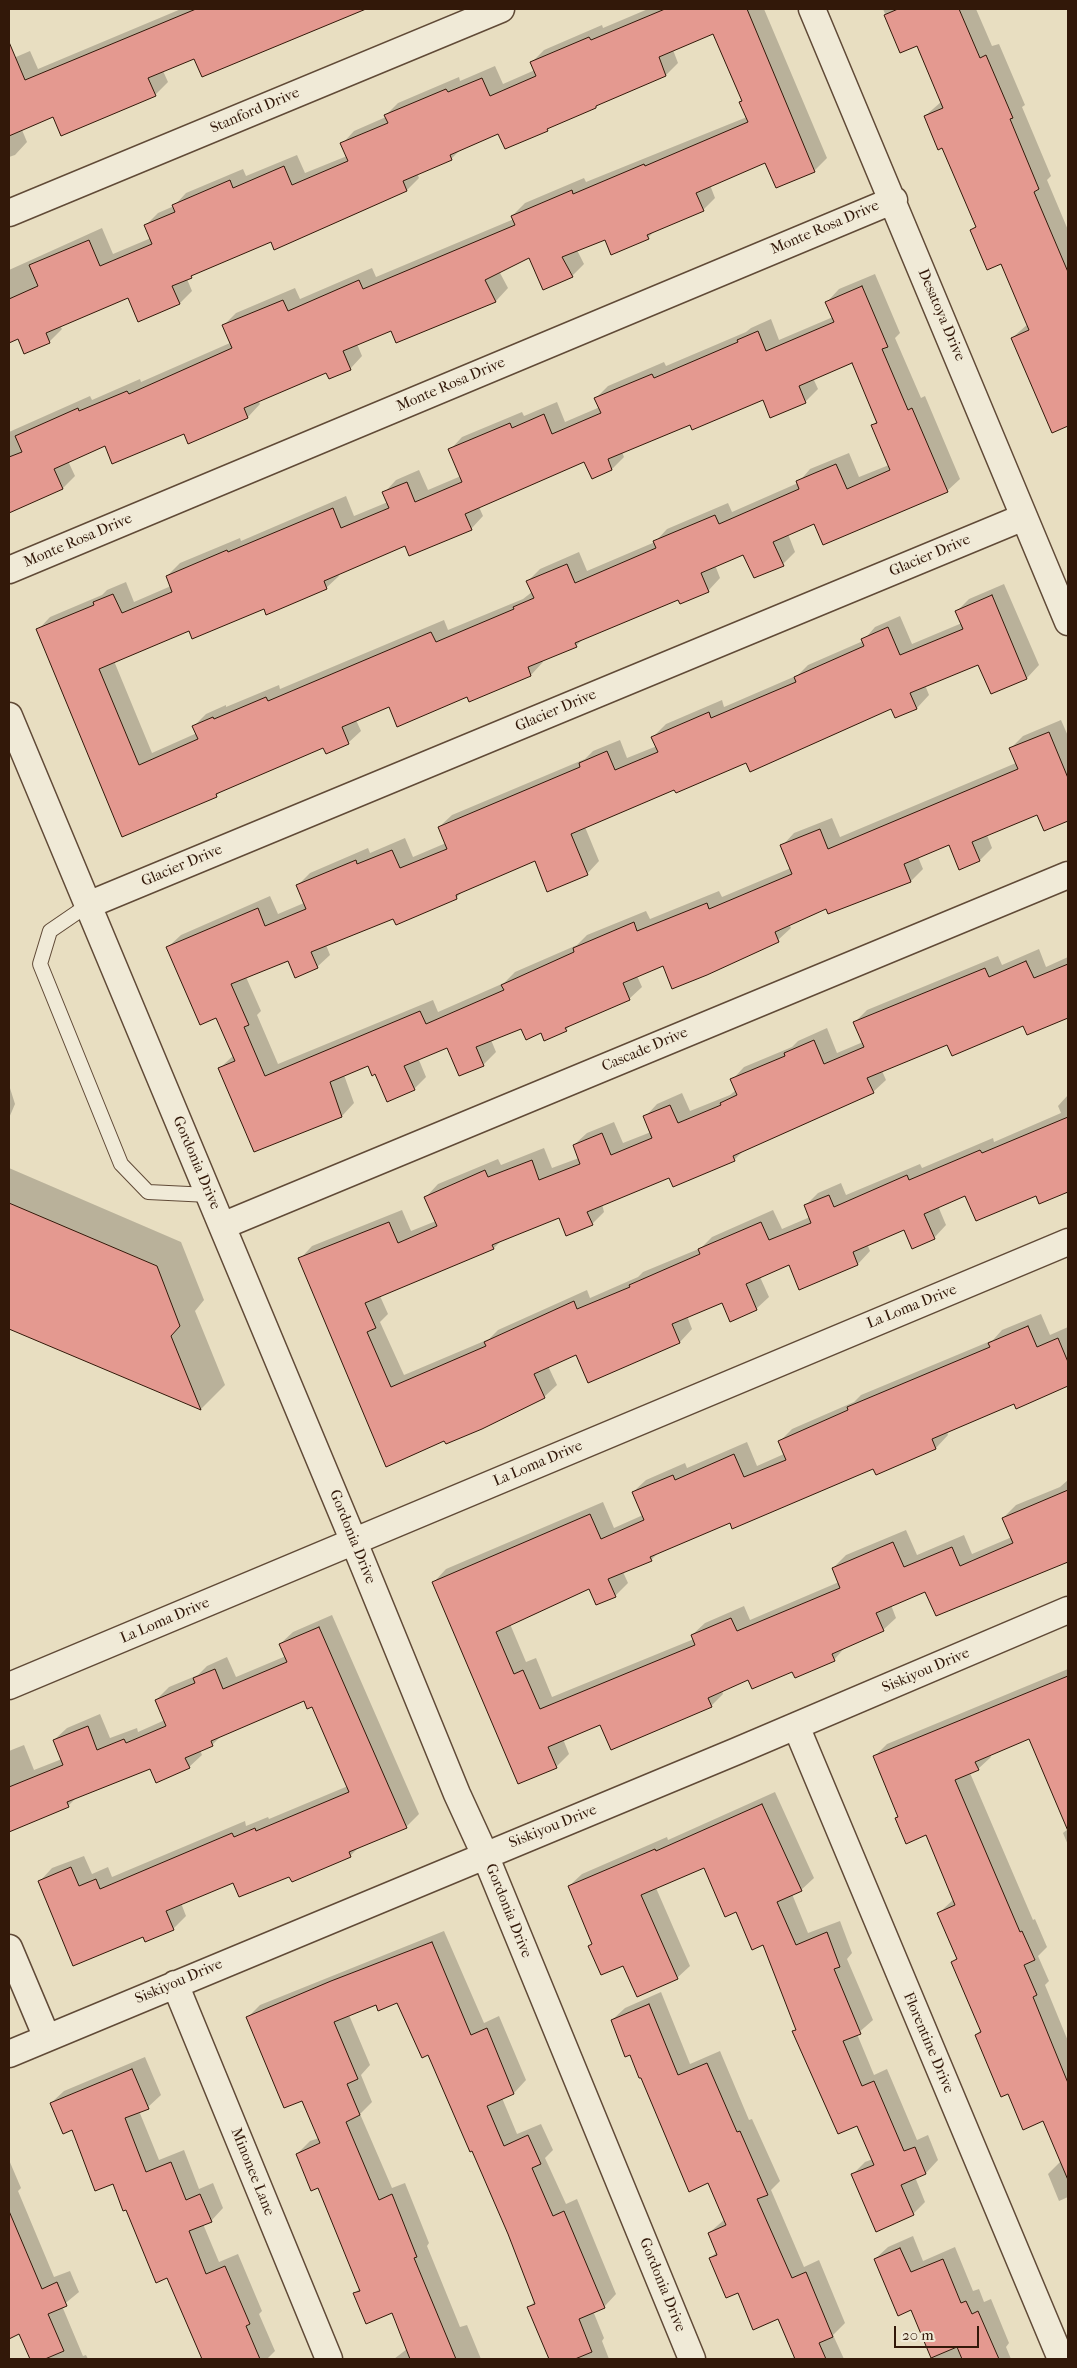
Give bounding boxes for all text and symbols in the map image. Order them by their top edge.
street label: Stanford Drive [208,84,302,138]
street label: Monte Rosa Drive [768,197,882,259]
street label: Desatoya Drive [913,266,969,364]
street label: Monte Rosa Drive [394,354,508,416]
street label: Monte Rosa Drive [21,510,135,572]
street label: Glacier Drive [887,531,973,581]
street label: Glacier Drive [513,686,599,736]
street label: Glacier Drive [139,841,225,891]
street label: Cascade Drive [599,1024,691,1076]
street label: Gordonia Drive [168,1113,224,1213]
street label: La Loma Drive [865,1281,959,1333]
street label: La Loma Drive [491,1437,585,1491]
street label: Gordonia Drive [325,1487,379,1587]
street label: La Loma Drive [118,1594,212,1648]
street label: Siskiyou Drive [880,1645,972,1697]
street label: Siskiyou Drive [506,1801,600,1853]
street label: Gordonia Drive [481,1861,535,1961]
street label: Siskiyou Drive [133,1956,225,2008]
street label: Florentine Drive [899,1990,957,2096]
street label: Minonee Lane [226,2125,278,2219]
street label: Gordonia Drive [635,2235,689,2335]
scale bar [897,2316,982,2348]
text: 20 m [902,2326,934,2344]

